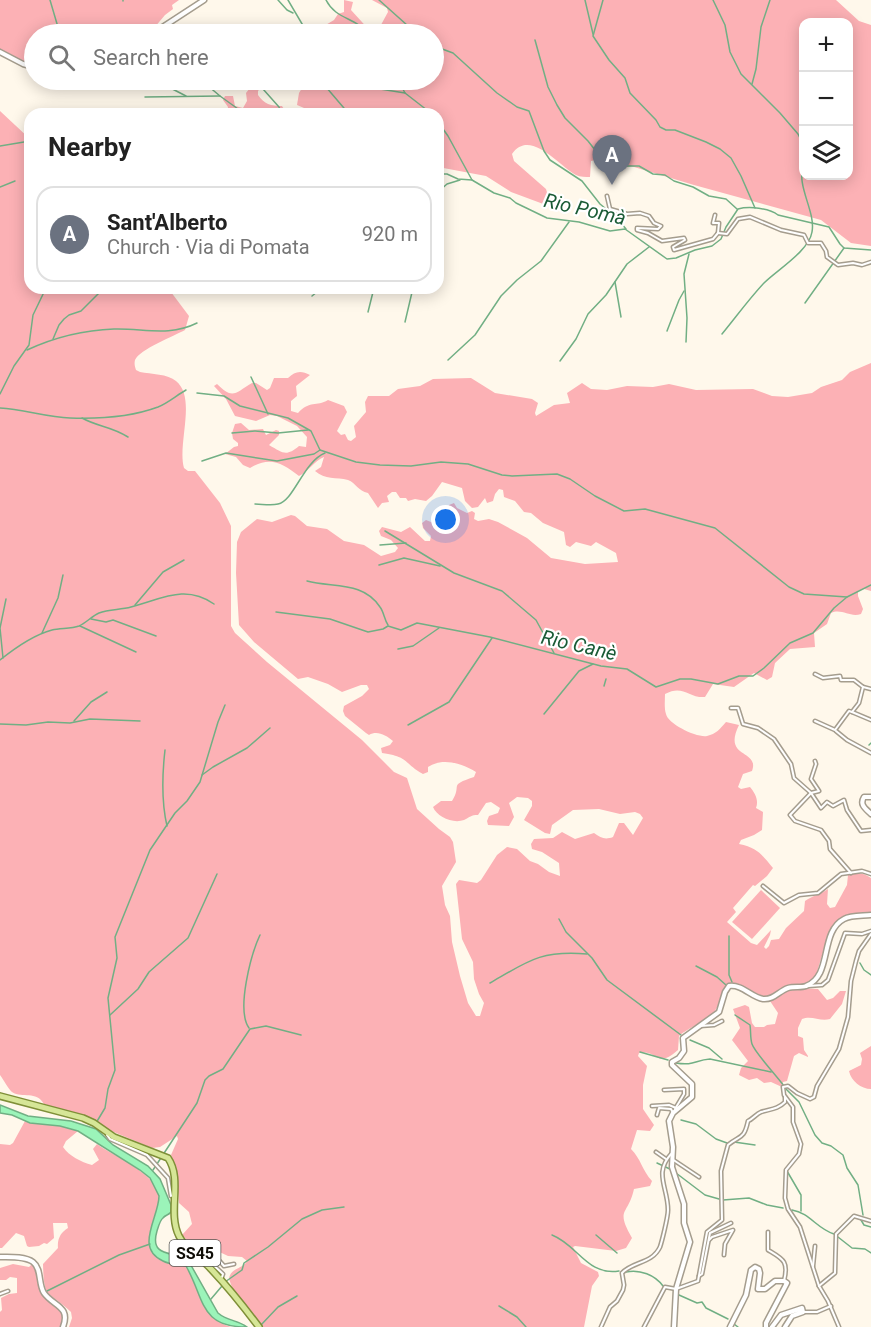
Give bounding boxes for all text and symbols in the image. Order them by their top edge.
map controls [799,18,853,180]
button: + [799,18,853,72]
search box [24,24,444,90]
icon: search [45,41,78,74]
text: Search here [93,45,209,70]
button: − [799,72,853,126]
button: layers [799,126,853,180]
text: Nearby [48,132,131,162]
pin: A [592,136,632,185]
water label: Rio Pomà [542,188,628,230]
text: Sant'Alberto [107,210,227,235]
text: A [63,222,76,246]
text: 920 m [362,222,418,246]
text: Church · Via di Pomata [107,235,310,259]
your location [431,505,460,534]
water label: Rio Canè [539,625,619,665]
road number: SS45 [170,1240,220,1266]

